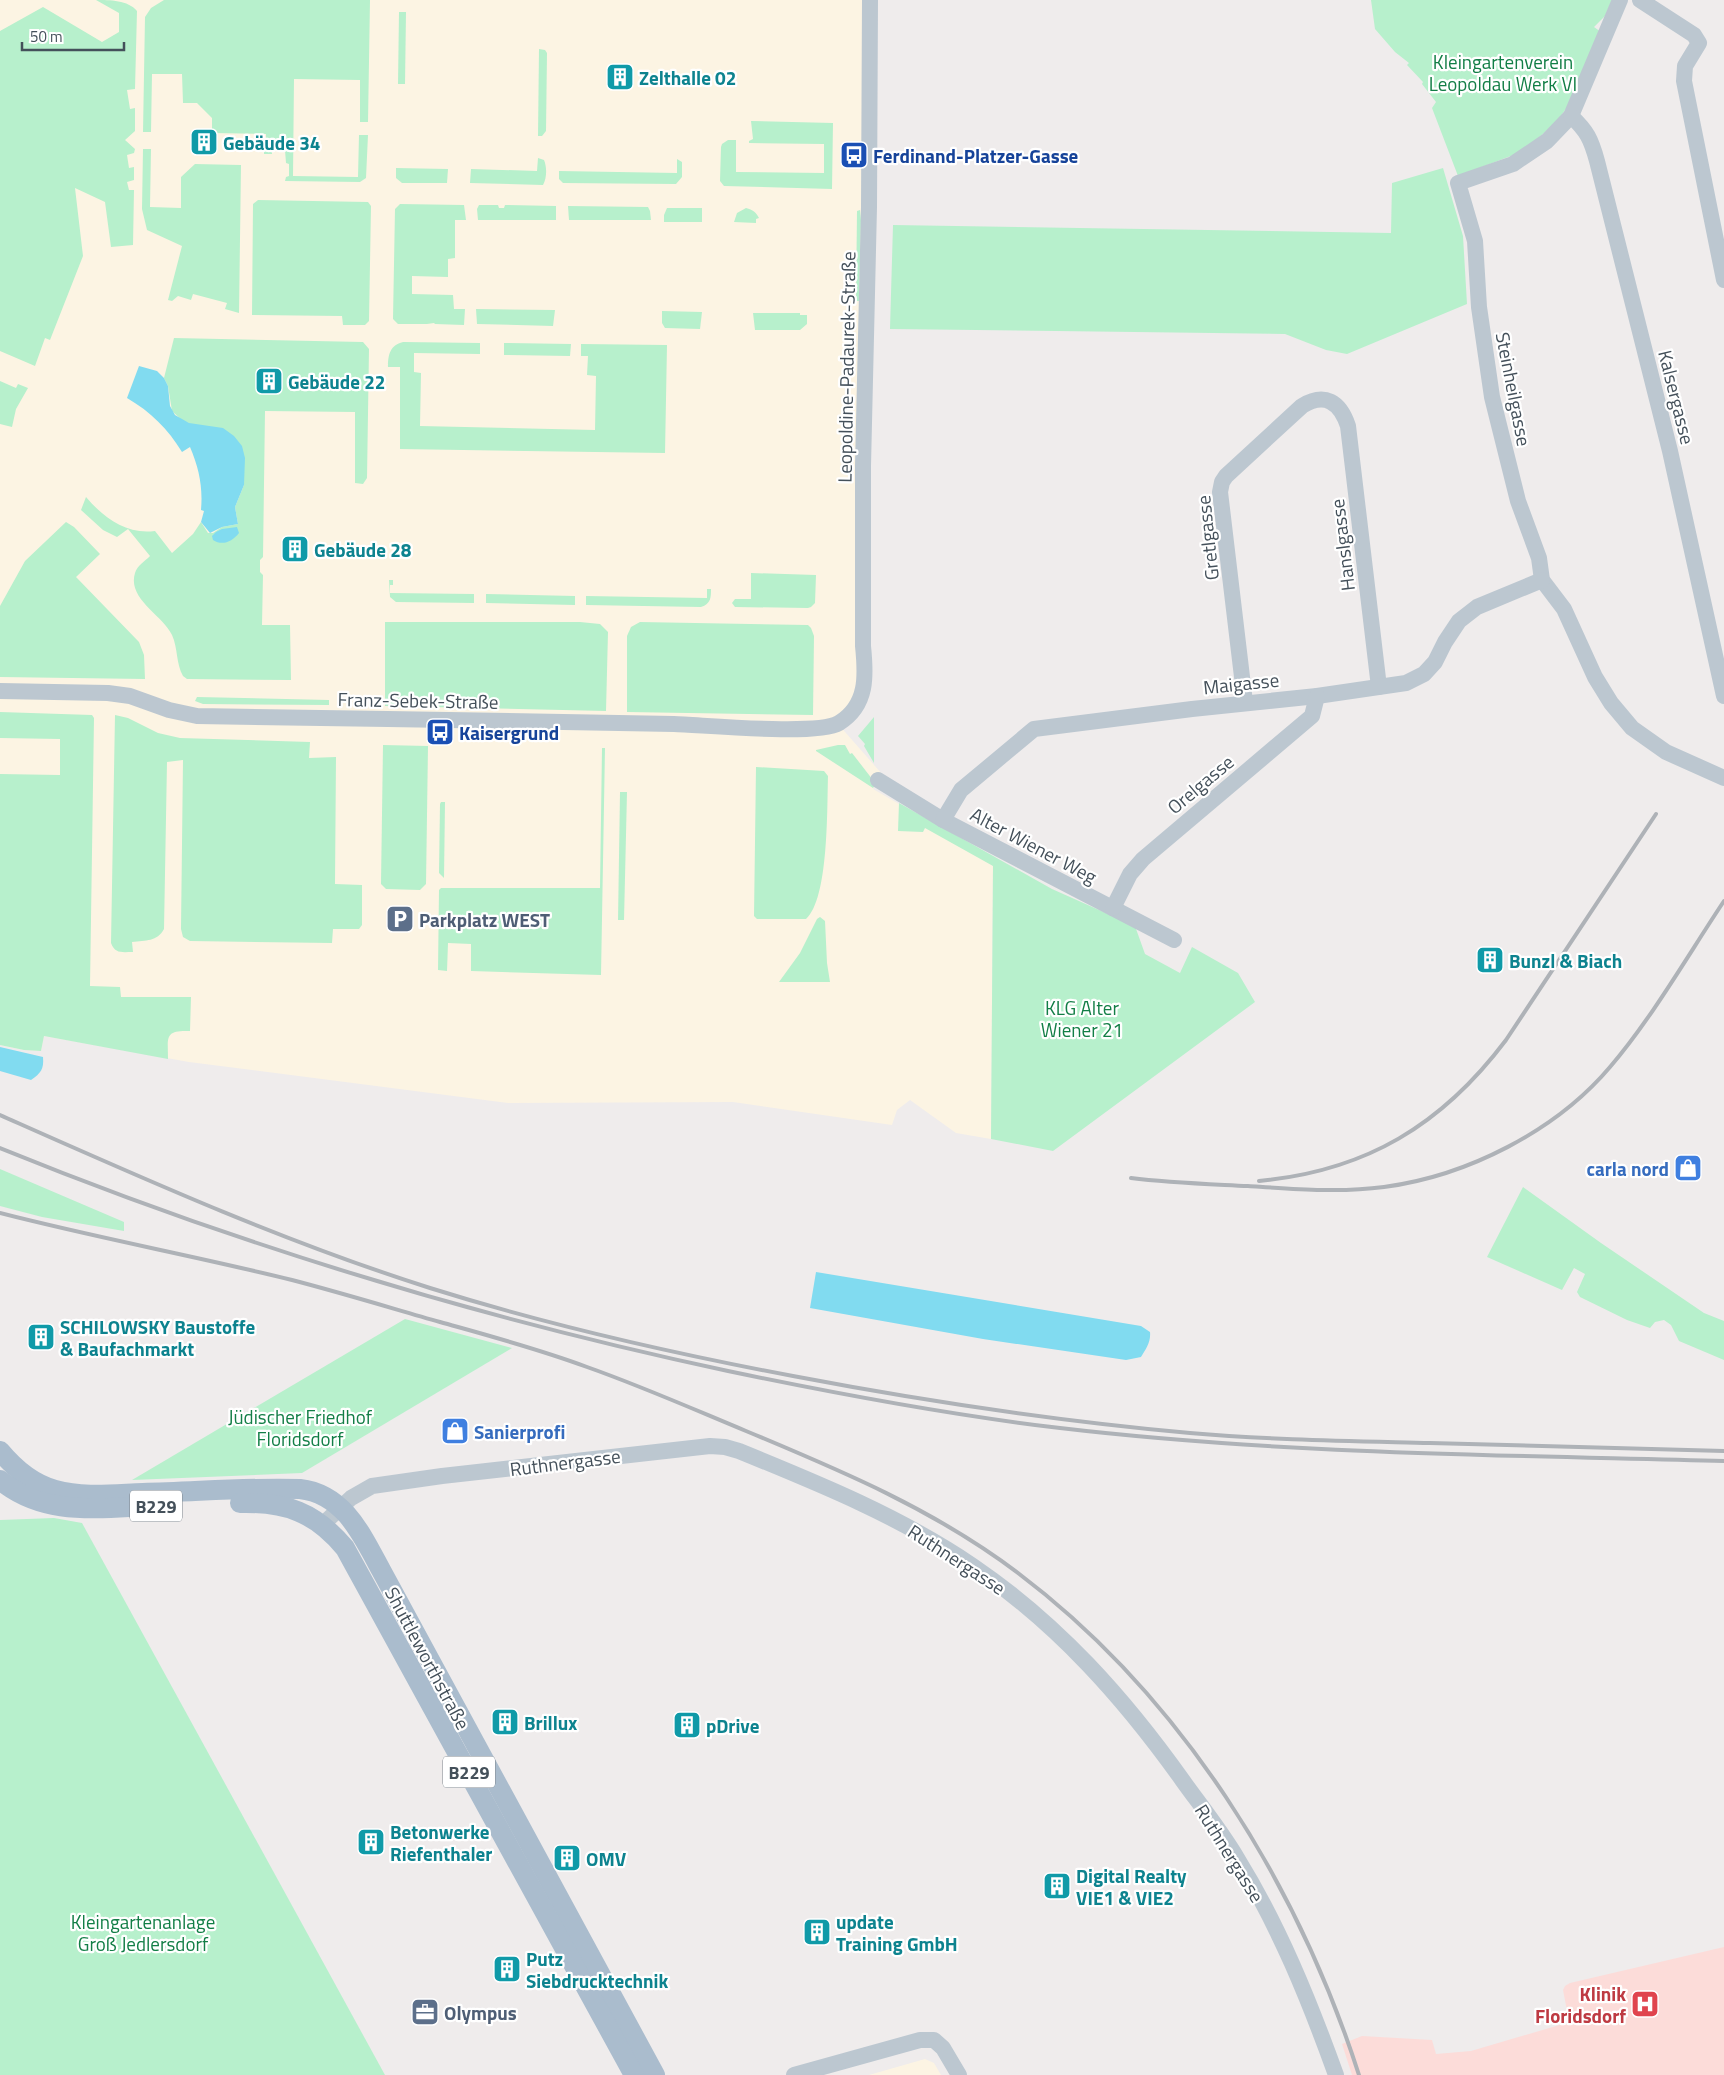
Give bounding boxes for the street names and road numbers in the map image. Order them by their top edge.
street label: Leopoldine-Padaurek-Straße [829,251,863,483]
street label: Steinheilgasse [1489,329,1539,449]
street label: Kalsergasse [1651,347,1703,447]
street label: Gretlgasse [1188,494,1226,582]
street label: Hanslgasse [1322,497,1362,593]
street label: Maigasse [1202,665,1280,701]
street label: Franz-Sebek-Straße [337,684,499,716]
street label: Orelgasse [1160,747,1240,821]
street label: Alter Wiener Weg [966,799,1103,891]
street label: Ruthnergasse [508,1441,622,1483]
road number: B229 [130,1490,182,1522]
street label: Ruthnergasse [902,1517,1012,1601]
street label: Shuttleworthstraße [378,1582,478,1734]
road number: B229 [443,1756,495,1788]
street label: Ruthnergasse [1188,1798,1272,1908]

